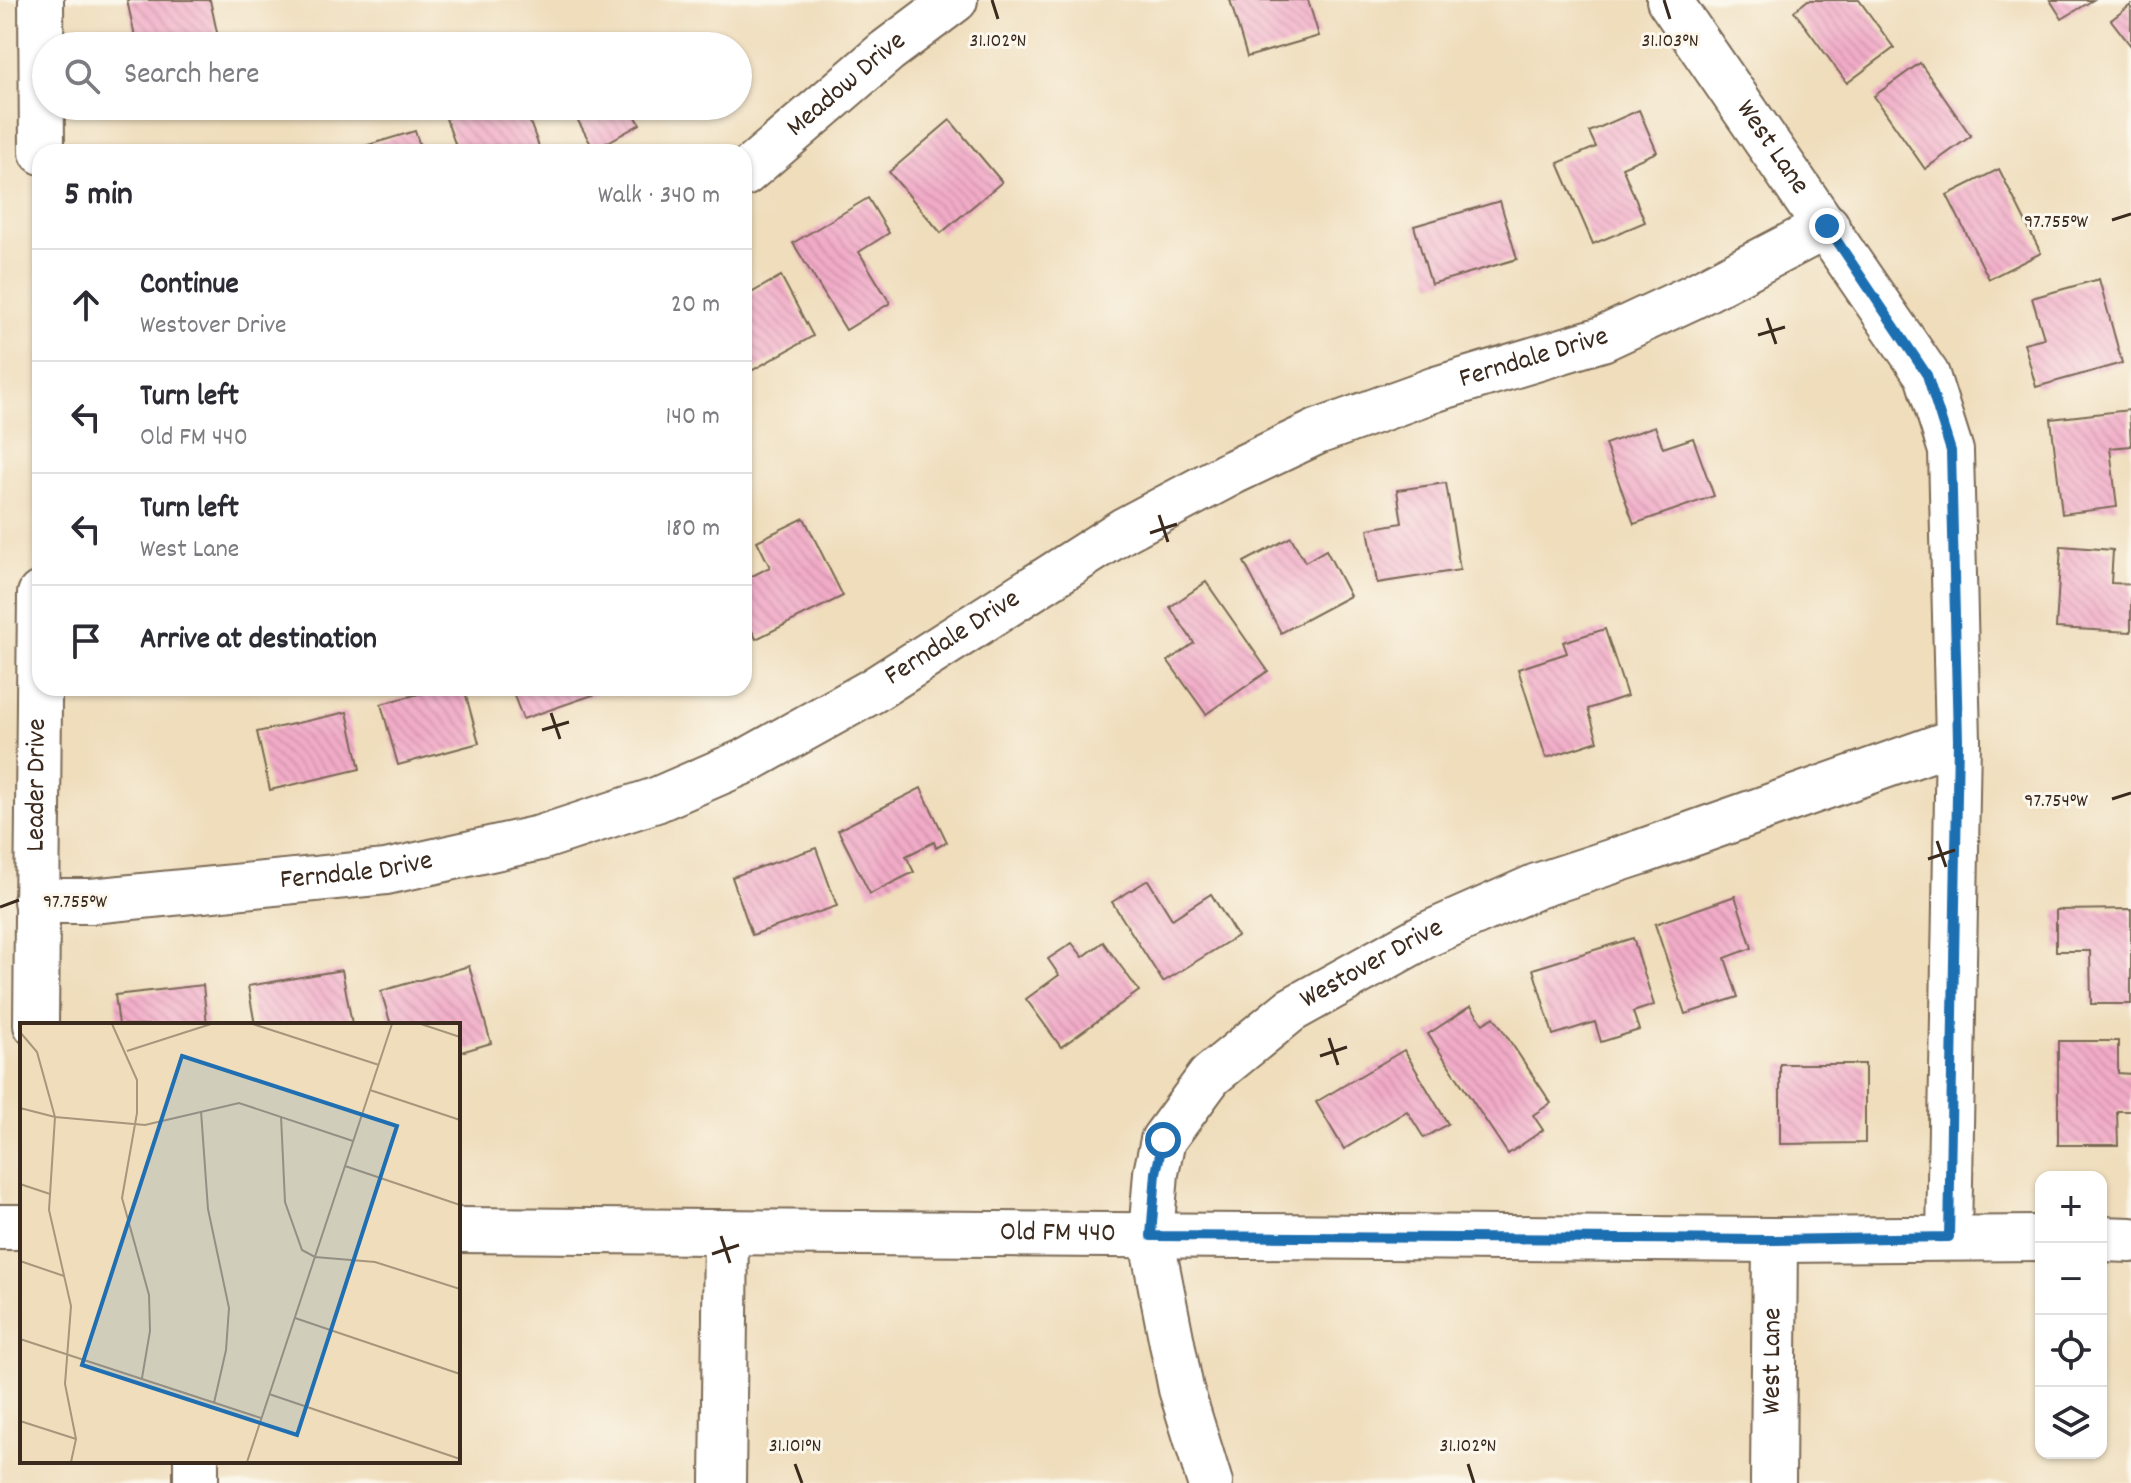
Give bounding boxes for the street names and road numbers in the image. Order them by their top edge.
street label: Meadow Drive [779,23,915,148]
street label: West Lane [1724,93,1818,204]
street label: Ferndale Drive [1455,318,1614,401]
street label: Ferndale Drive [878,581,1029,697]
street label: Leader Drive [18,718,59,852]
street label: Ferndale Drive [278,842,437,902]
street label: Westover Drive [1294,910,1450,1021]
street label: Old FM 440 [1000,1214,1116,1255]
street label: West Lane [1754,1307,1794,1415]

